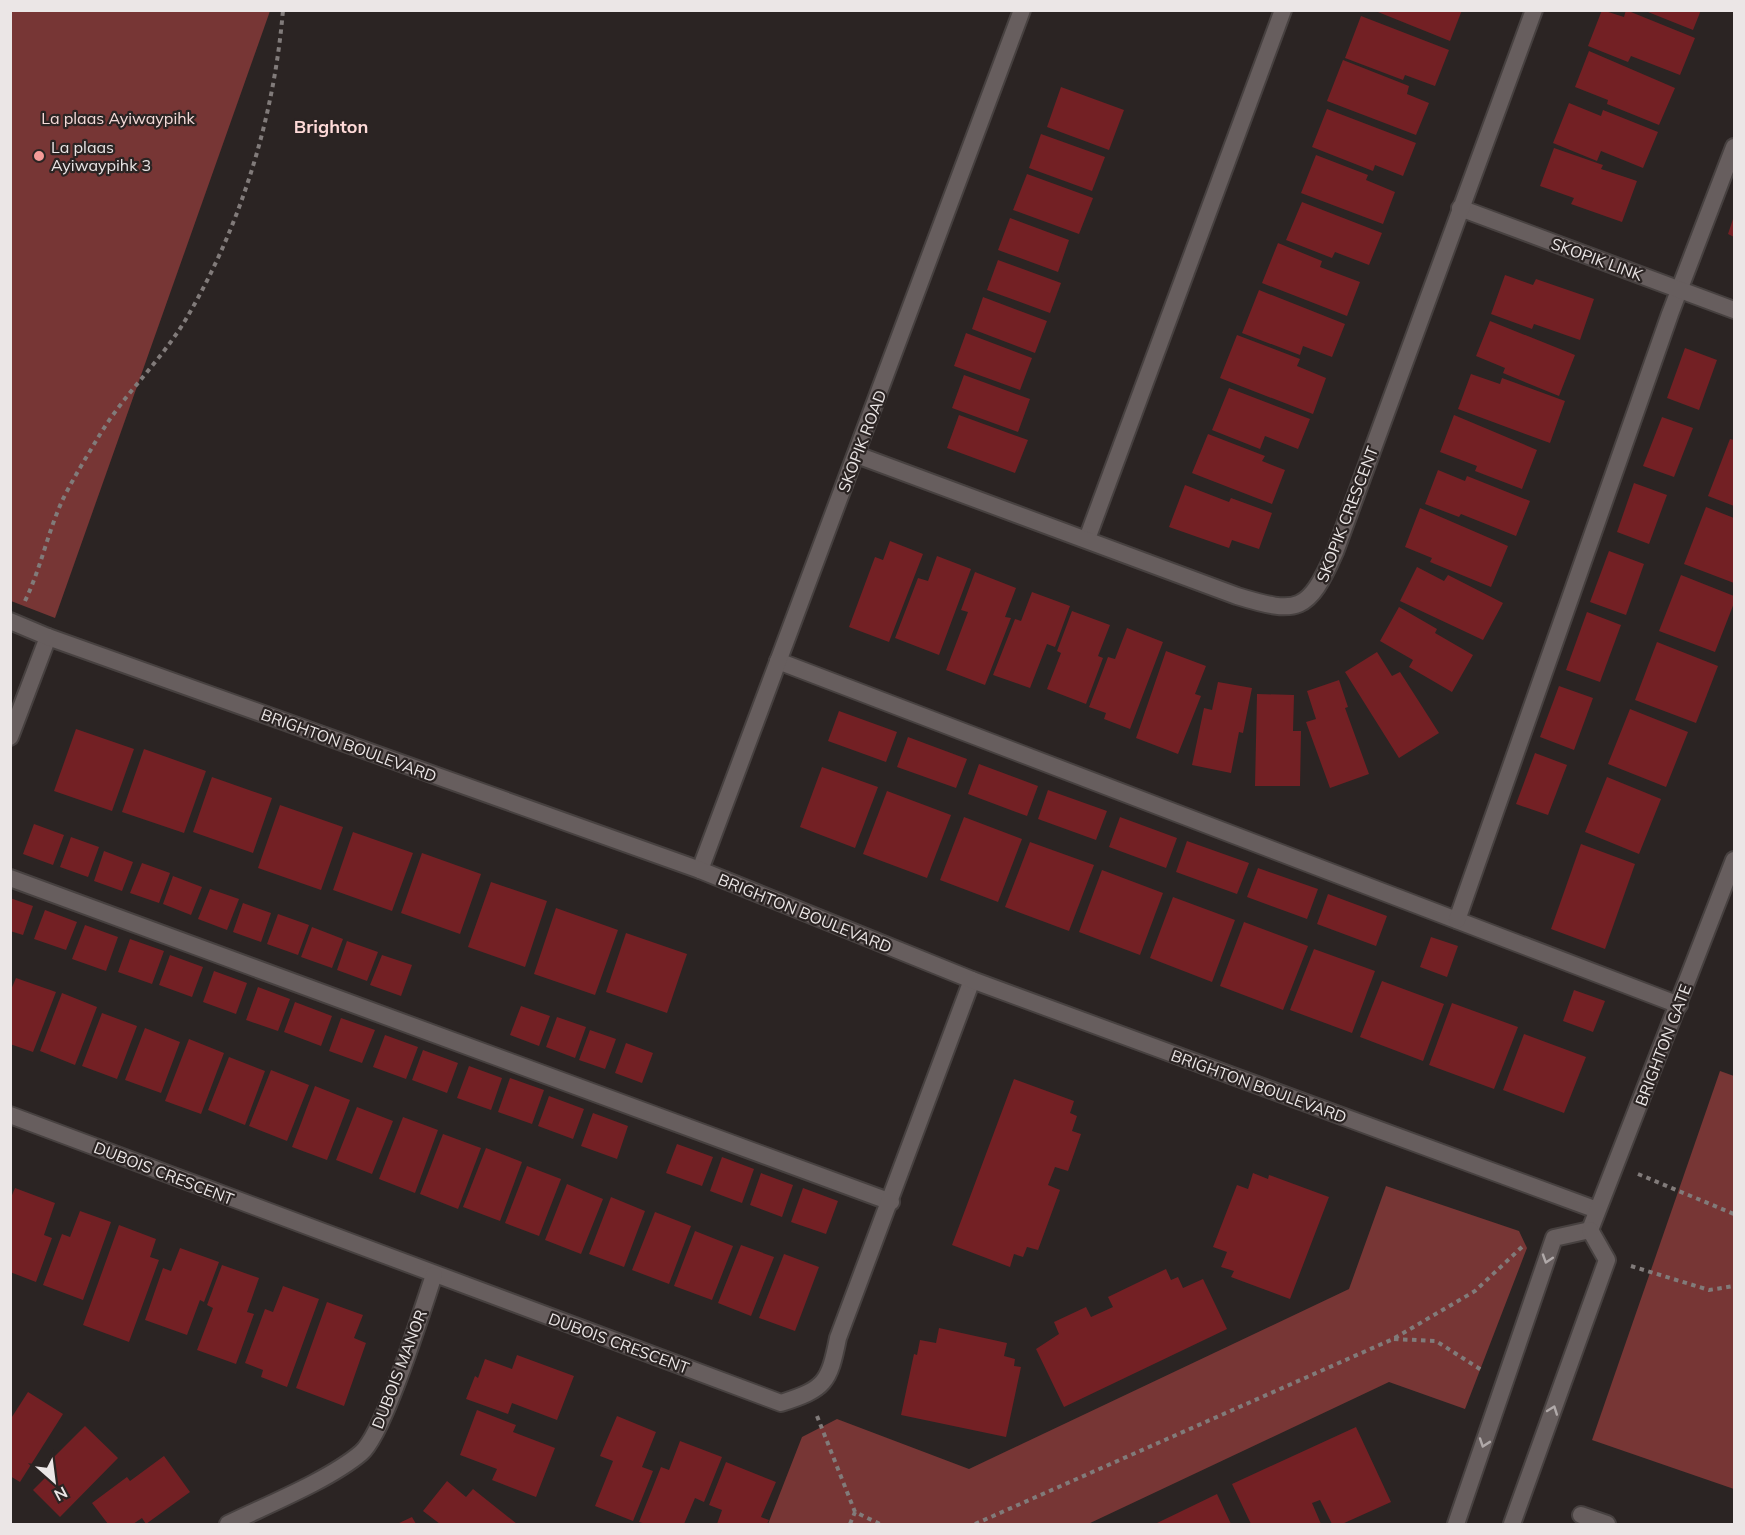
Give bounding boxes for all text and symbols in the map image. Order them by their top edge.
park label: La plaas Ayiwaypihk [41,108,196,128]
district label: Brighton [294,115,368,138]
place label: La plaas Ayiwaypihk 3 [51,137,151,175]
marker: La plaas Ayiwaypihk 3 [32,149,46,163]
street label: SKOPIK LINK [1549,233,1646,285]
street label: SKOPIK ROAD [833,387,891,495]
street label: SKOPIK CRESCENT [1312,443,1382,585]
street label: BRIGHTON BOULEVARD [258,704,440,786]
street label: BRIGHTON BOULEVARD [715,869,895,957]
street label: BRIGHTON GATE [1631,981,1695,1109]
street label: BRIGHTON BOULEVARD [1168,1045,1350,1127]
street label: DUBOIS CRESCENT [91,1137,237,1209]
one-way arrow [1542,1253,1554,1264]
street label: DUBOIS MANOR [367,1307,431,1431]
street label: DUBOIS CRESCENT [546,1308,692,1378]
one-way arrow [1546,1405,1559,1416]
one-way arrow [1479,1438,1492,1448]
north arrow [24,1451,84,1511]
text: N [51,1483,71,1506]

